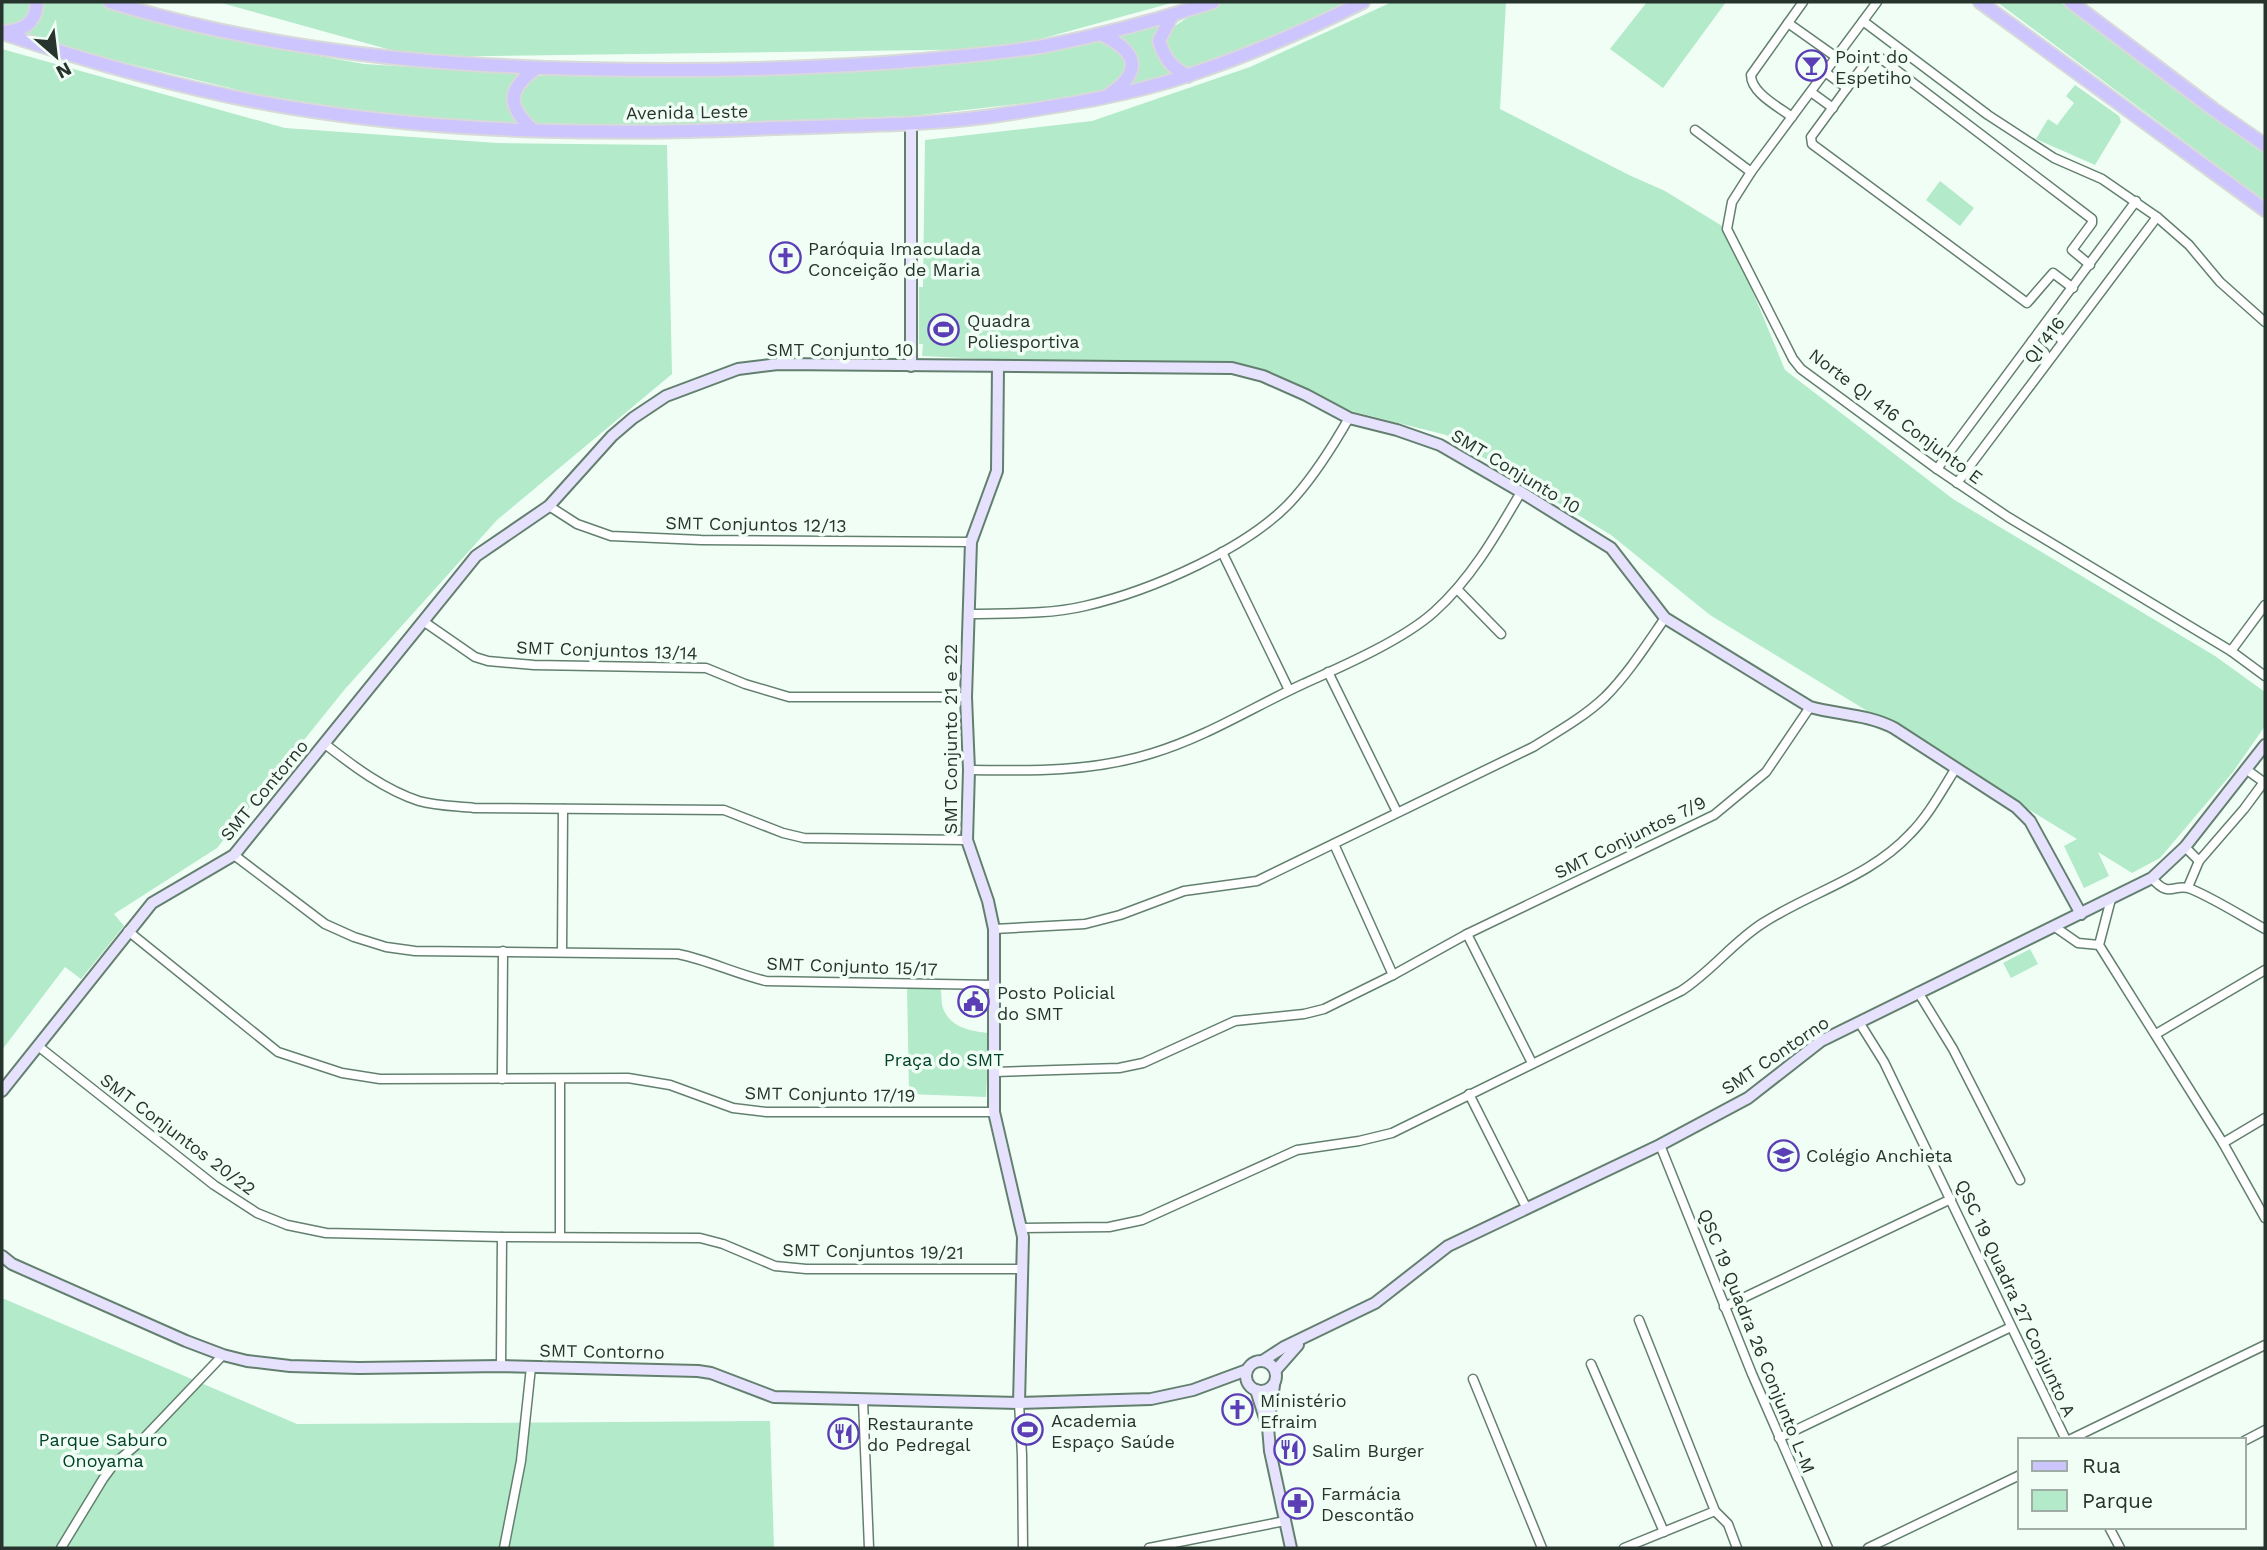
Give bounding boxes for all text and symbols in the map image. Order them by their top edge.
north arrow [21,21,91,91]
place label: Point do Espetiho [1835,46,1912,88]
bar icon: Point do Espetiho [1795,49,1829,83]
text: N [52,57,75,84]
street label: Avenida Leste [626,100,748,124]
place label: Paróquia Imaculada Conceição de Maria [808,238,981,280]
church icon: Paróquia Imaculada Conceição de Maria [768,241,802,275]
place label: Quadra Poliesportiva [967,310,1079,352]
street label: QI 416 [2019,312,2069,368]
sports icon: Quadra Poliesportiva [927,313,961,347]
street label: SMT Conjunto 10 [767,339,913,360]
street label: Norte QI 416 Conjunto E [1805,344,1987,488]
street label: SMT Conjunto 10 [1448,424,1584,518]
street label: SMT Conjuntos 12/13 [665,512,847,536]
street label: SMT Conjuntos 13/14 [516,636,698,664]
street label: SMT Conjunto 21 e 22 [940,644,961,834]
street label: SMT Contorno [216,735,312,845]
street label: SMT Conjuntos 7/9 [1551,791,1709,883]
street label: SMT Conjunto 15/17 [766,953,938,979]
place label: Posto Policial do SMT [997,982,1116,1024]
public building icon: Posto Policial do SMT [957,985,991,1019]
street label: SMT Contorno [1717,1011,1833,1099]
park label: Praça do SMT [884,1049,1004,1070]
street label: SMT Conjuntos 20/22 [96,1069,260,1199]
street label: SMT Conjunto 17/19 [744,1082,916,1106]
school or university icon: Colégio Anchieta [1766,1138,1800,1172]
place label: Colégio Anchieta [1806,1145,1953,1166]
street label: QSC 19 Quadra 27 Conjunto A [1952,1176,2080,1420]
street label: QSC 19 Quadra 26 Conjunto L-M [1694,1206,1820,1476]
street label: SMT Conjuntos 19/21 [782,1239,964,1263]
street label: SMT Contorno [539,1339,665,1363]
place label: Ministério Efraim [1260,1390,1346,1432]
church icon: Ministério Efraim [1220,1393,1254,1427]
place label: Academia Espaço Saúde [1051,1410,1175,1452]
place label: Restaurante do Pedregal [867,1413,974,1455]
sports icon: Academia Espaço Saúde [1011,1413,1045,1447]
restaurant icon: Restaurante do Pedregal [827,1416,861,1450]
park label: Parque Saburo Onoyama [39,1429,167,1471]
restaurant icon: Salim Burger [1272,1433,1306,1467]
legend [2018,1438,2246,1529]
place label: Salim Burger [1312,1440,1424,1461]
text: Rua [2082,1453,2121,1478]
place label: Farmácia Descontão [1321,1483,1414,1525]
pharmacy icon: Farmácia Descontão [1281,1486,1315,1520]
text: Parque [2082,1488,2153,1513]

